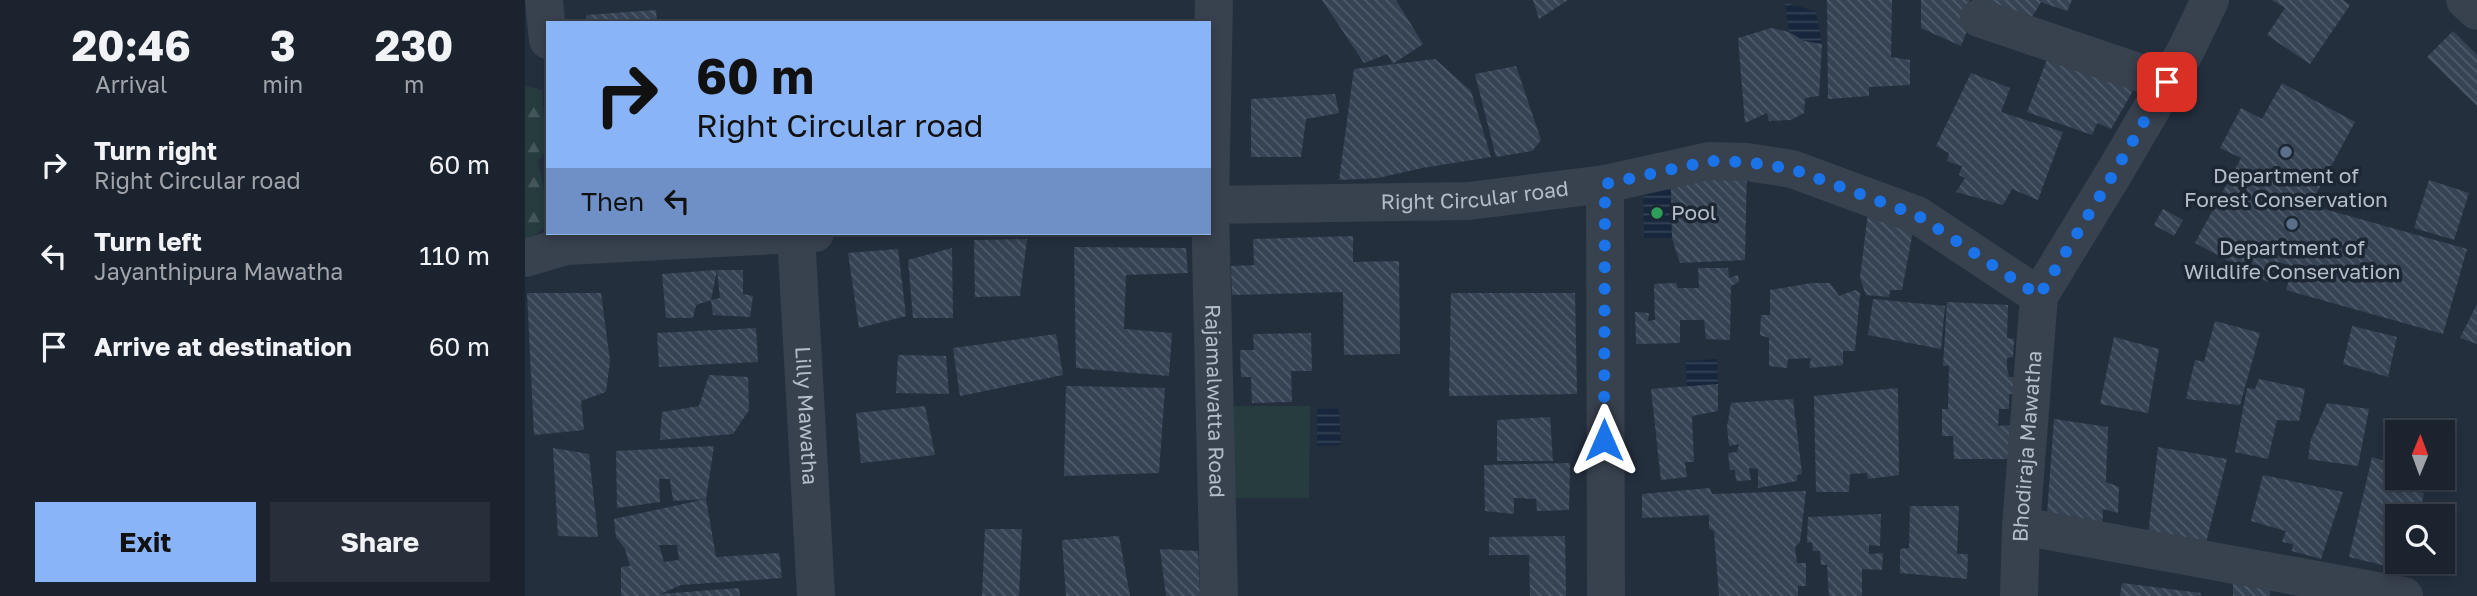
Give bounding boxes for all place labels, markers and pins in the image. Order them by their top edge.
pin [2137,52,2197,112]
marker: Department of Forest Conservation [2278,144,2294,160]
place label: Department of Forest Conservation [2184,162,2388,212]
place label: Pool [1671,199,1716,225]
marker: Pool [1649,205,1665,221]
marker: Department of Wildlife Conservation [2284,216,2300,232]
place label: Department of Wildlife Conservation [2184,234,2400,284]

